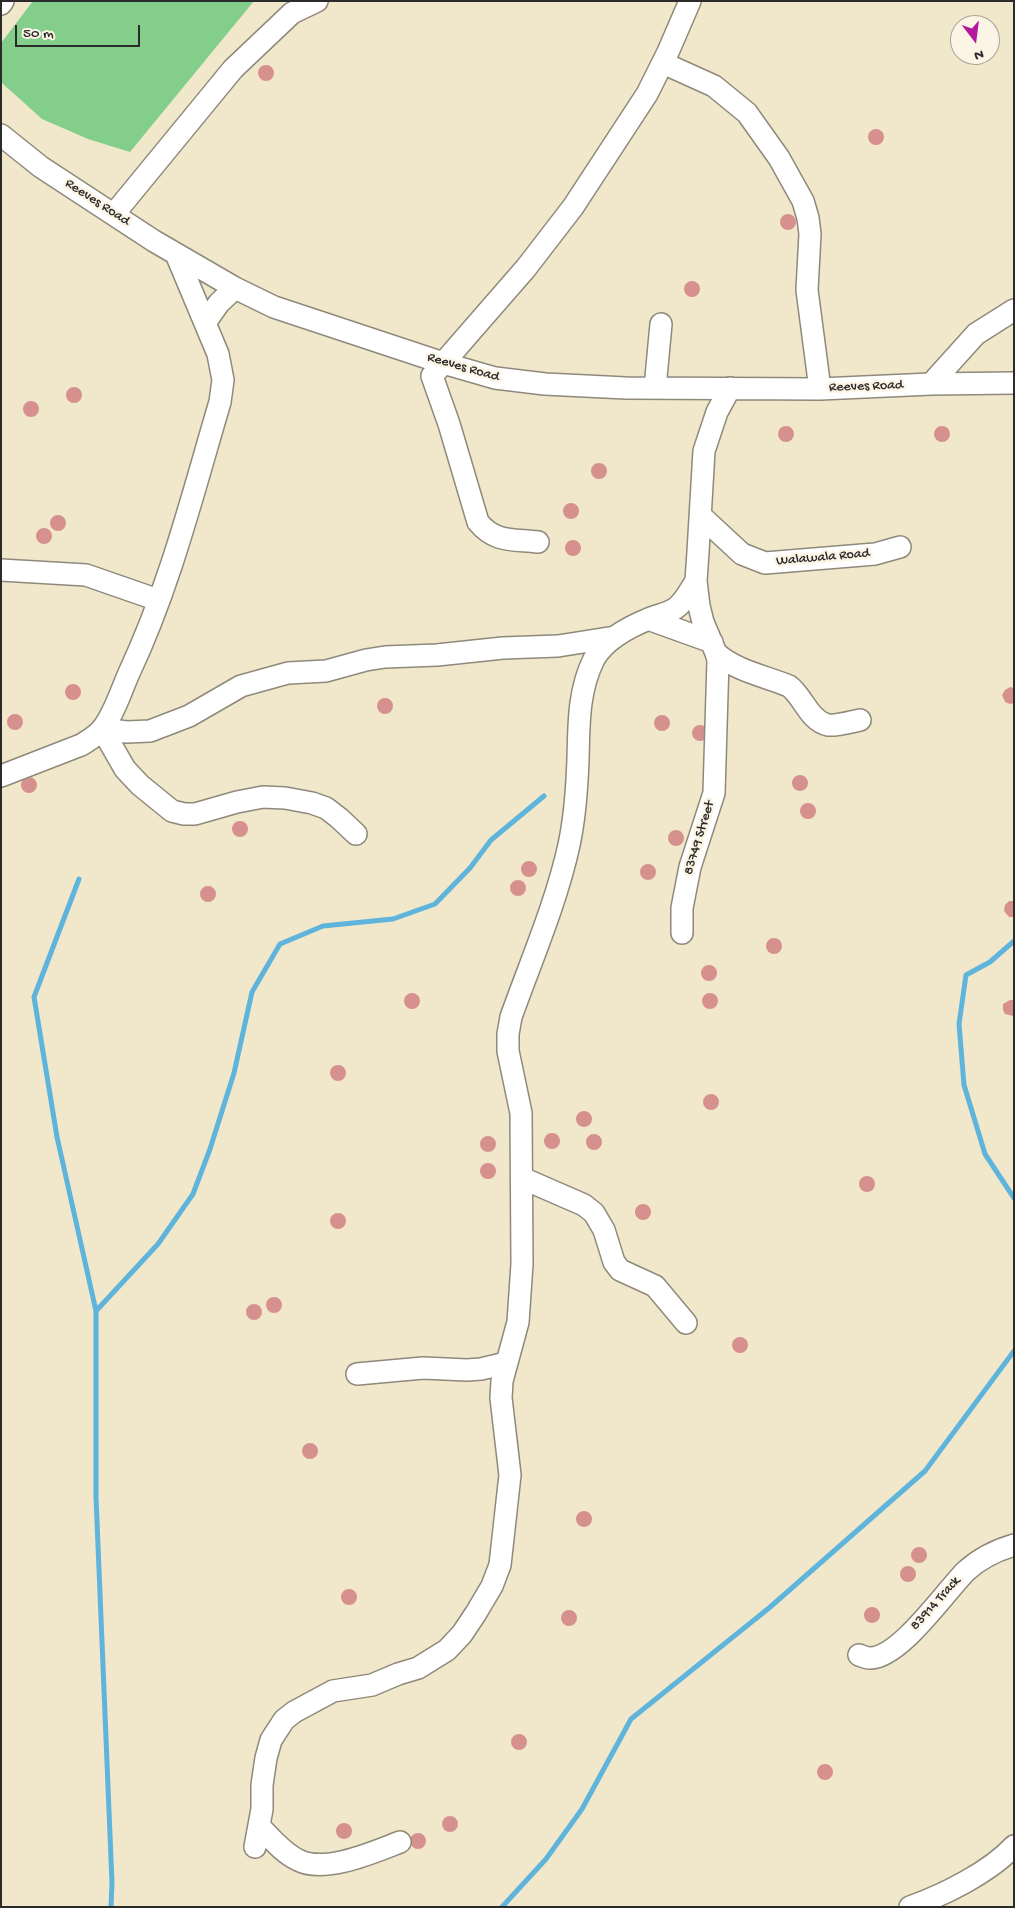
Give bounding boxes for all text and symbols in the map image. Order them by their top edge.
scale bar [18,15,142,47]
north arrow [950,15,1000,65]
text: 50 m [23,25,54,43]
text: N [972,45,985,63]
street label: Reeves Road [61,176,133,230]
street label: Reeves Road [425,350,501,386]
street label: Reeves Road [829,377,903,397]
street label: Walawala Road [775,546,871,570]
street label: 83749 Street [681,799,719,877]
street label: 83914 Track [907,1574,965,1634]

